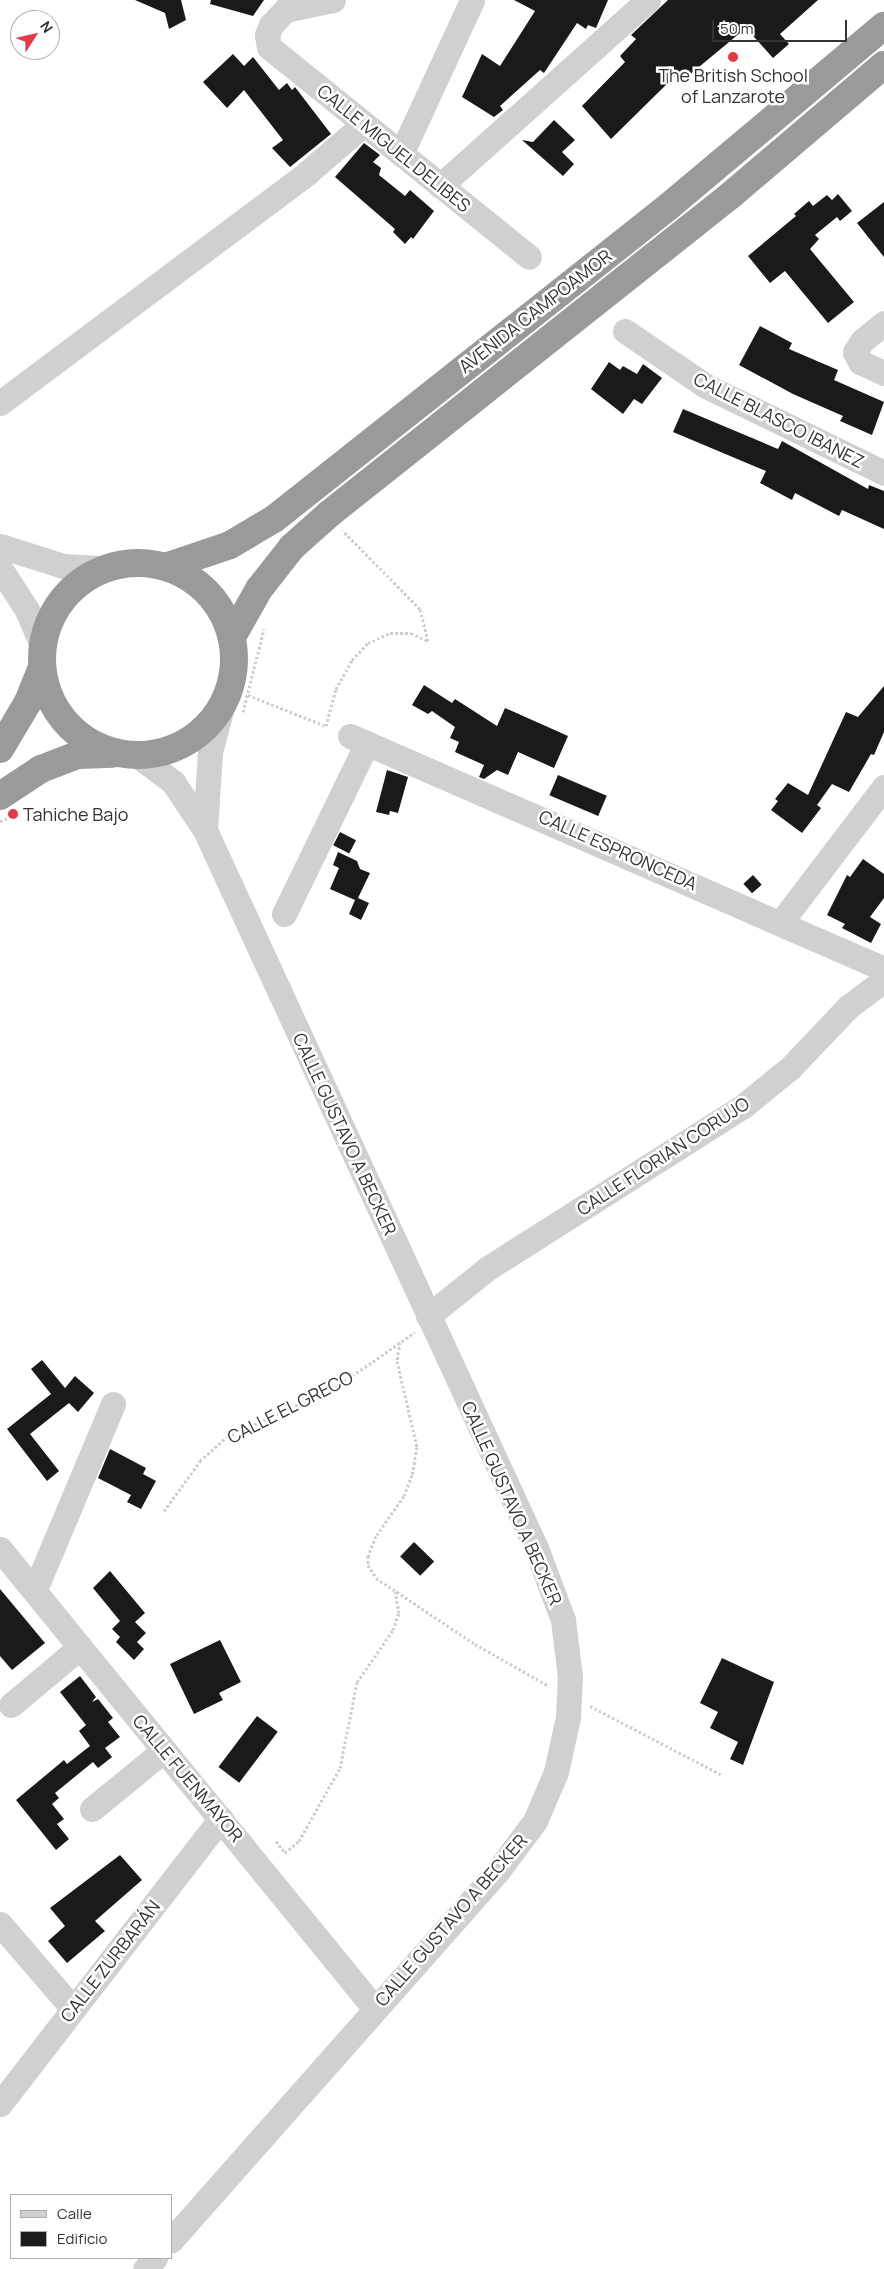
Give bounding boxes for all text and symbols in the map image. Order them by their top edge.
north arrow [10,10,60,60]
scale bar [714,10,849,42]
text: N [36,17,58,36]
text: 50 m [720,18,754,39]
marker: The British School of Lanzarote [727,51,739,63]
place label: The British School of Lanzarote [658,65,808,108]
street label: CALLE MIGUEL DELIBES [313,79,475,217]
street label: AVENIDA CAMPOAMOR [454,245,616,377]
street label: CALLE BLASCO IBANEZ [690,368,868,472]
place label: Tahiche Bajo [23,803,128,825]
street label: CALLE ESPRONCEDA [536,805,700,895]
marker: Tahiche Bajo [7,808,19,820]
street label: CALLE GUSTAVO A BECKER [289,1029,401,1239]
street label: CALLE FLORIAN CORUJO [573,1092,753,1220]
street label: CALLE EL GRECO [223,1366,357,1448]
street label: CALLE GUSTAVO A BECKER [457,1398,567,1608]
street label: CALLE FUENMAYOR [128,1710,248,1846]
street label: CALLE GUSTAVO A BECKER [370,1830,532,2010]
street label: CALLE ZURBARÁN [56,1896,164,2026]
legend [10,2194,172,2259]
text: Calle [57,2203,92,2224]
text: Edificio [57,2228,107,2249]

